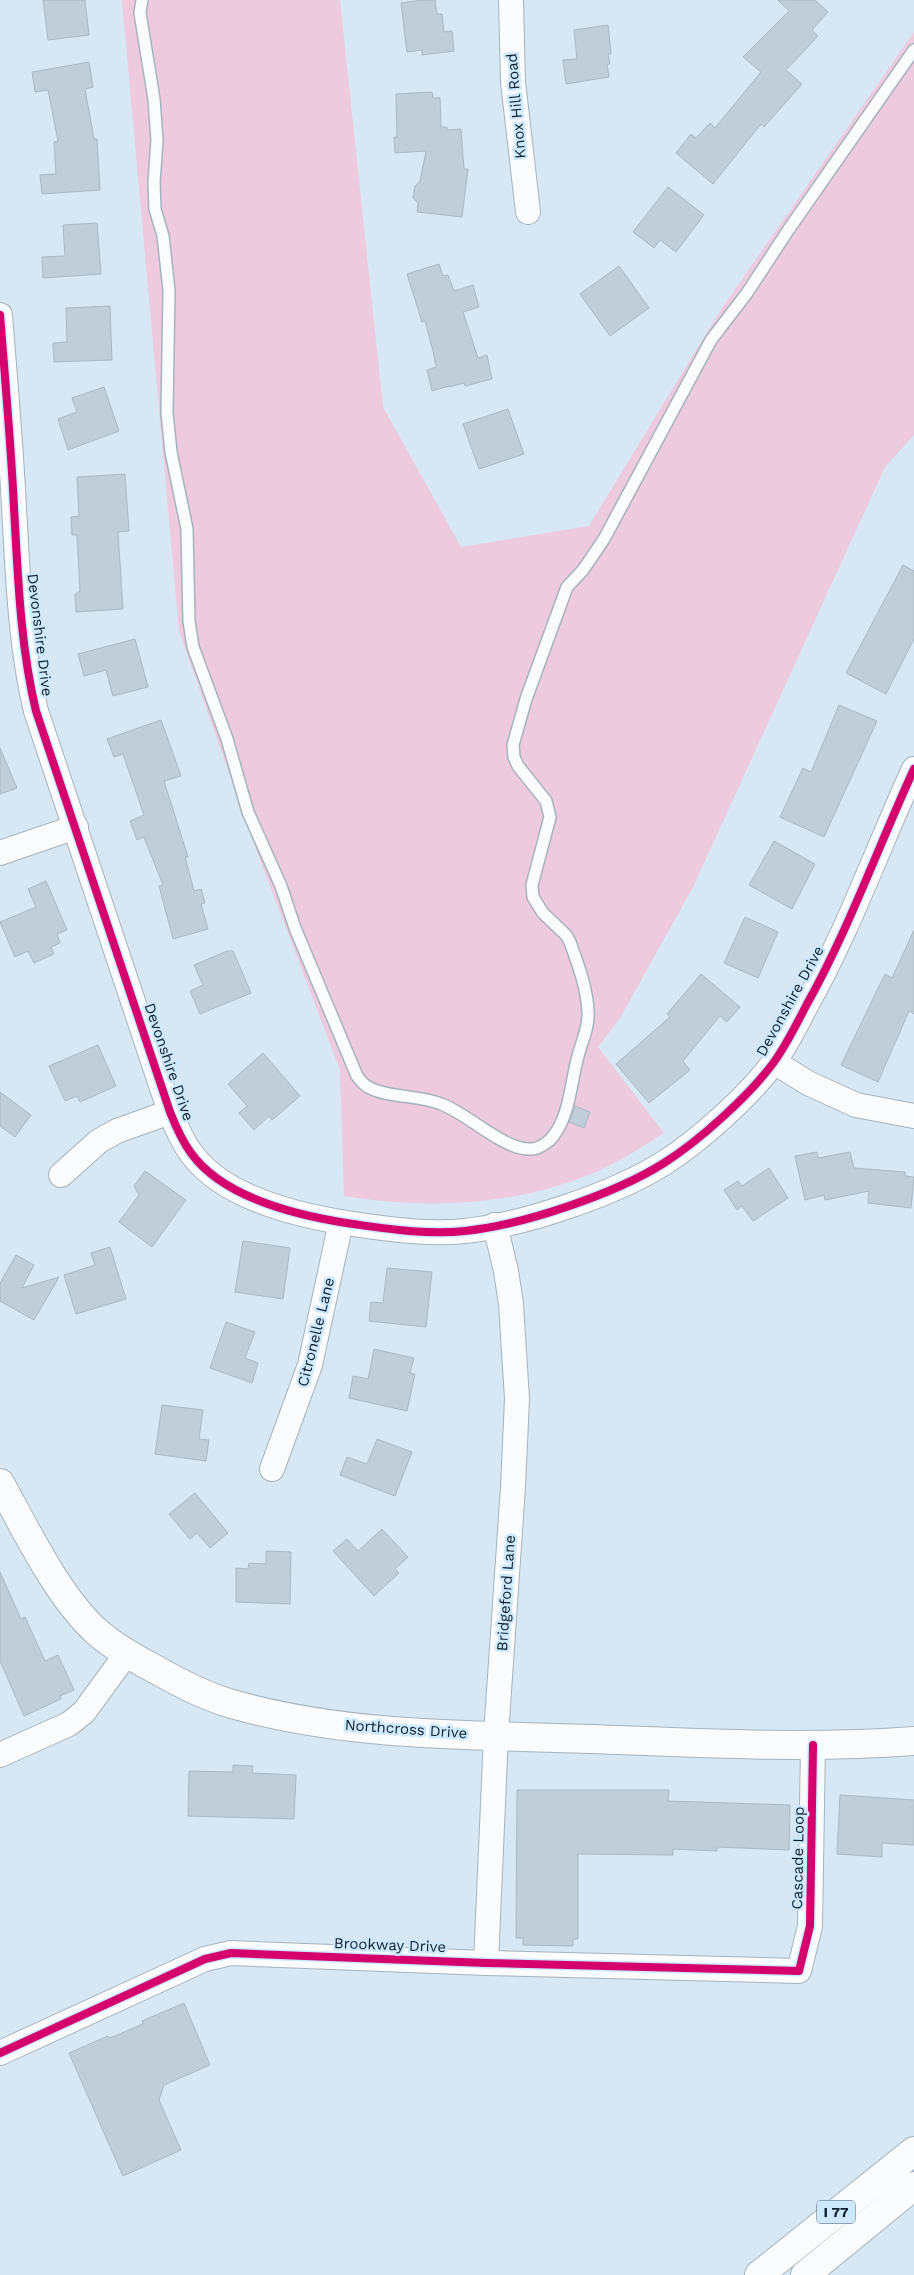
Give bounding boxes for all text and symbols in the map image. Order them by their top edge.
street label: Knox Hill Road [502,52,530,160]
street label: Devonshire Drive [24,573,56,697]
street label: Devonshire Drive [752,943,828,1059]
street label: Devonshire Drive [140,1001,198,1123]
street label: Citronelle Lane [294,1276,338,1388]
street label: Bridgeford Lane [493,1534,519,1652]
street label: Northcross Drive [344,1716,468,1742]
street label: Cascade Loop [788,1806,808,1910]
street label: Brookway Drive [334,1934,446,1956]
road number: I 77 [817,2200,855,2224]

